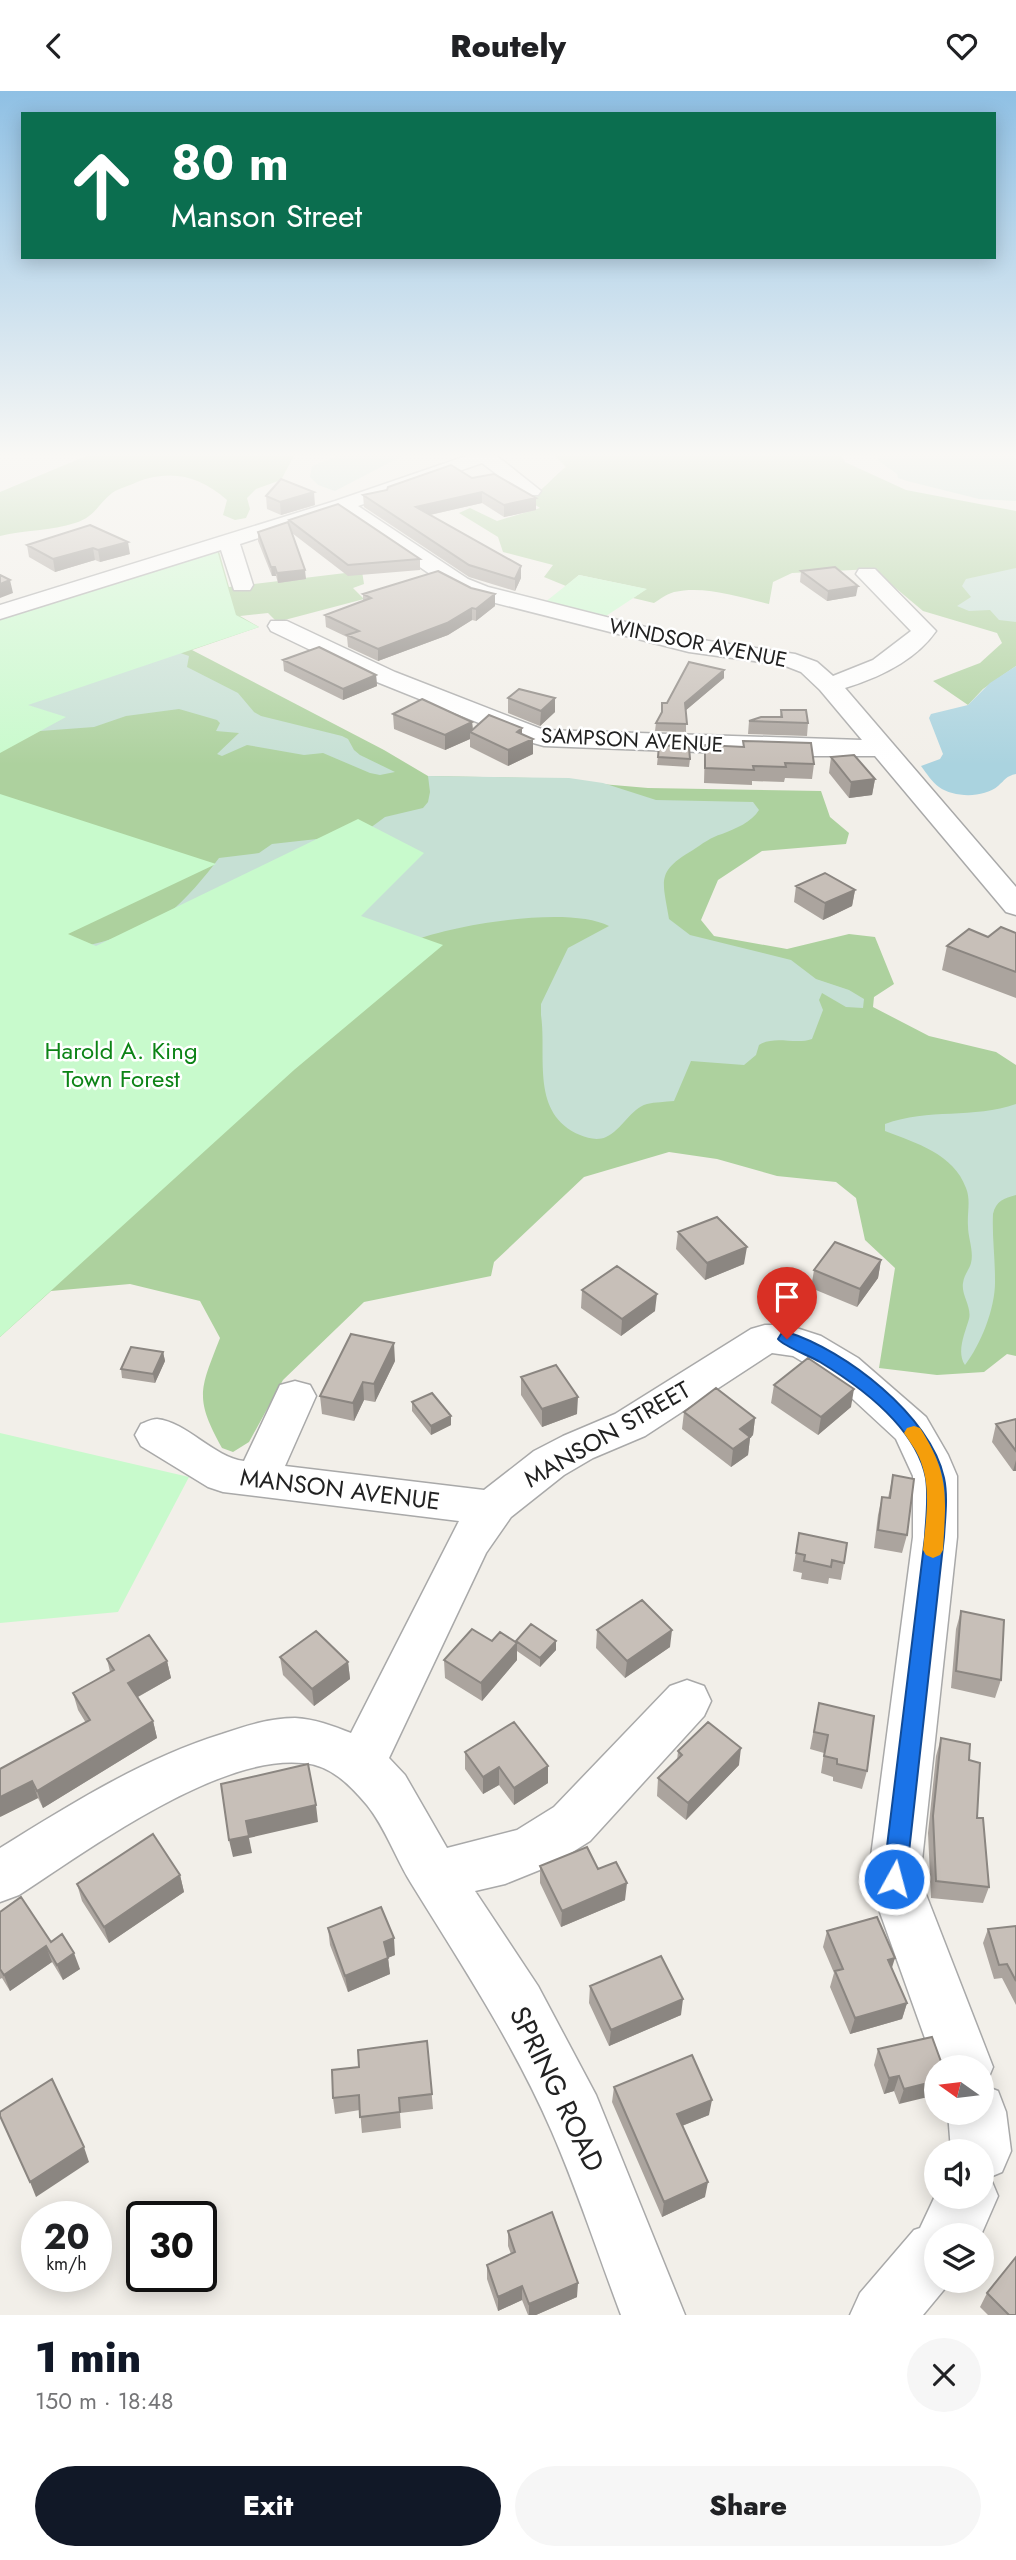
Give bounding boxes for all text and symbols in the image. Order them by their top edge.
text: Routely [450,23,566,69]
icon: back [35,27,73,65]
icon: heart [943,27,981,65]
text: 80 m [171,128,289,198]
icon: ahead [56,140,147,231]
text: Manson Street [171,193,362,239]
street label: WINDSOR AVENUE [606,611,790,675]
street label: SAMPSON AVENUE [540,720,724,760]
park label: Harold A. King Town Forest [44,1033,198,1096]
pin [757,1267,817,1339]
icon: arrive [768,1278,806,1316]
street label: MANSON STREET [517,1372,697,1496]
street label: MANSON AVENUE [238,1459,442,1519]
position arrow [857,1842,931,1916]
street label: SPRING ROAD [499,1999,615,2179]
north arrow [924,2055,994,2125]
map controls [924,2055,994,2293]
button: sound [924,2139,994,2209]
speed limit sign: 30 [126,2201,217,2292]
text: 20 [43,2212,90,2262]
button: layers [924,2223,994,2293]
text: km/h [46,2251,87,2277]
text: 1 min [35,2327,141,2388]
button: close [907,2338,981,2412]
text: 150 m · 18:48 [35,2384,173,2418]
button: Exit [35,2466,501,2546]
button: Share [515,2466,981,2546]

